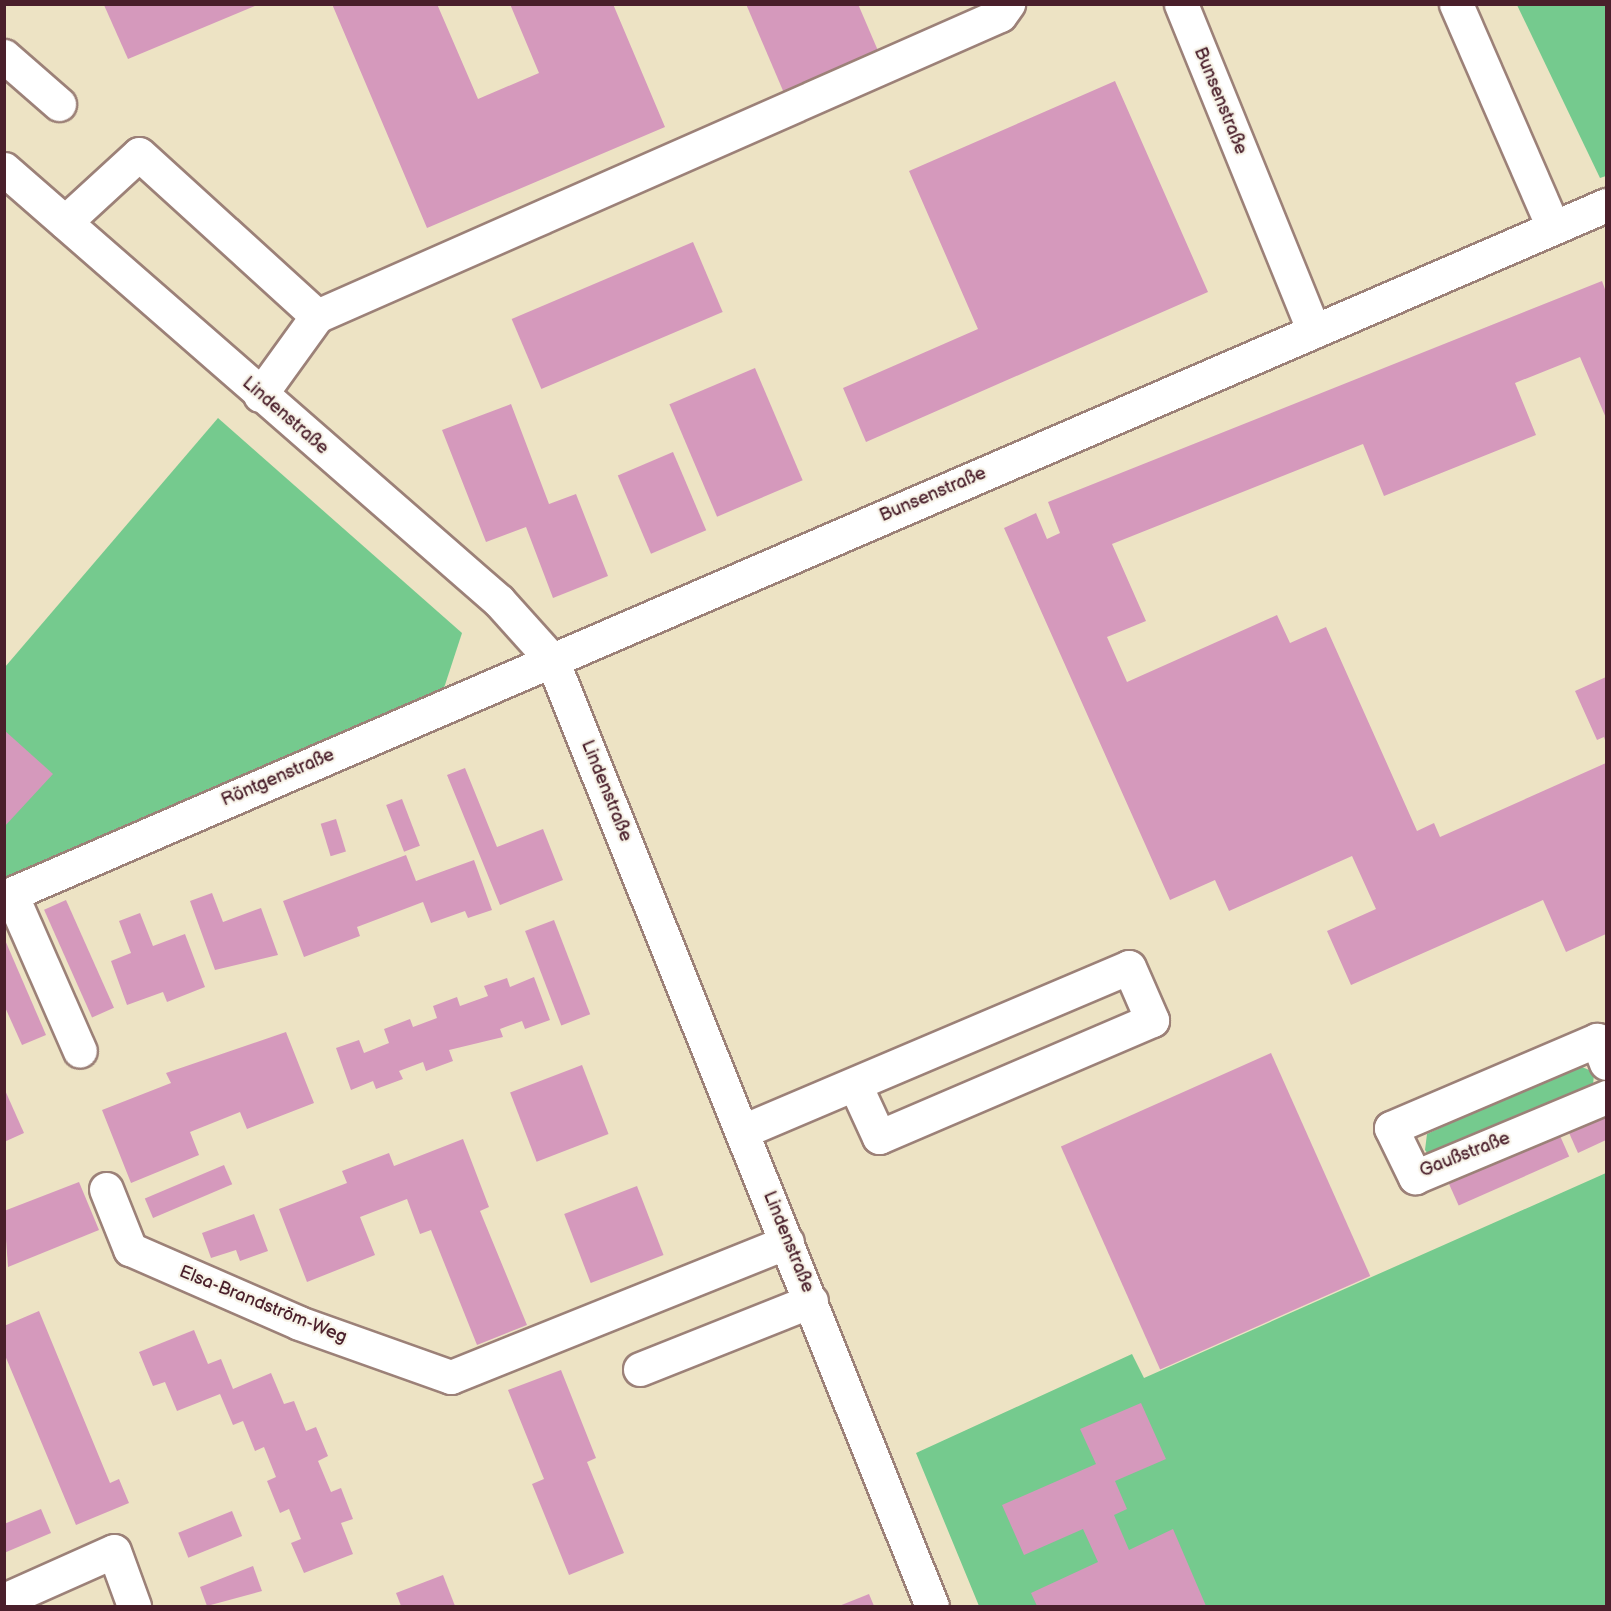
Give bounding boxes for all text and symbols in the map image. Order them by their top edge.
street label: Bunsenstraße [1189,44,1251,158]
street label: Lindenstraße [237,373,333,459]
street label: Bunsenstraße [876,463,990,527]
street label: Lindenstraße [576,737,636,845]
street label: Röntgenstraße [218,744,338,812]
street label: Gaußstraße [1417,1128,1513,1182]
street label: Lindenstraße [758,1188,818,1296]
street label: Elsa-Brandström-Weg [176,1262,350,1348]

